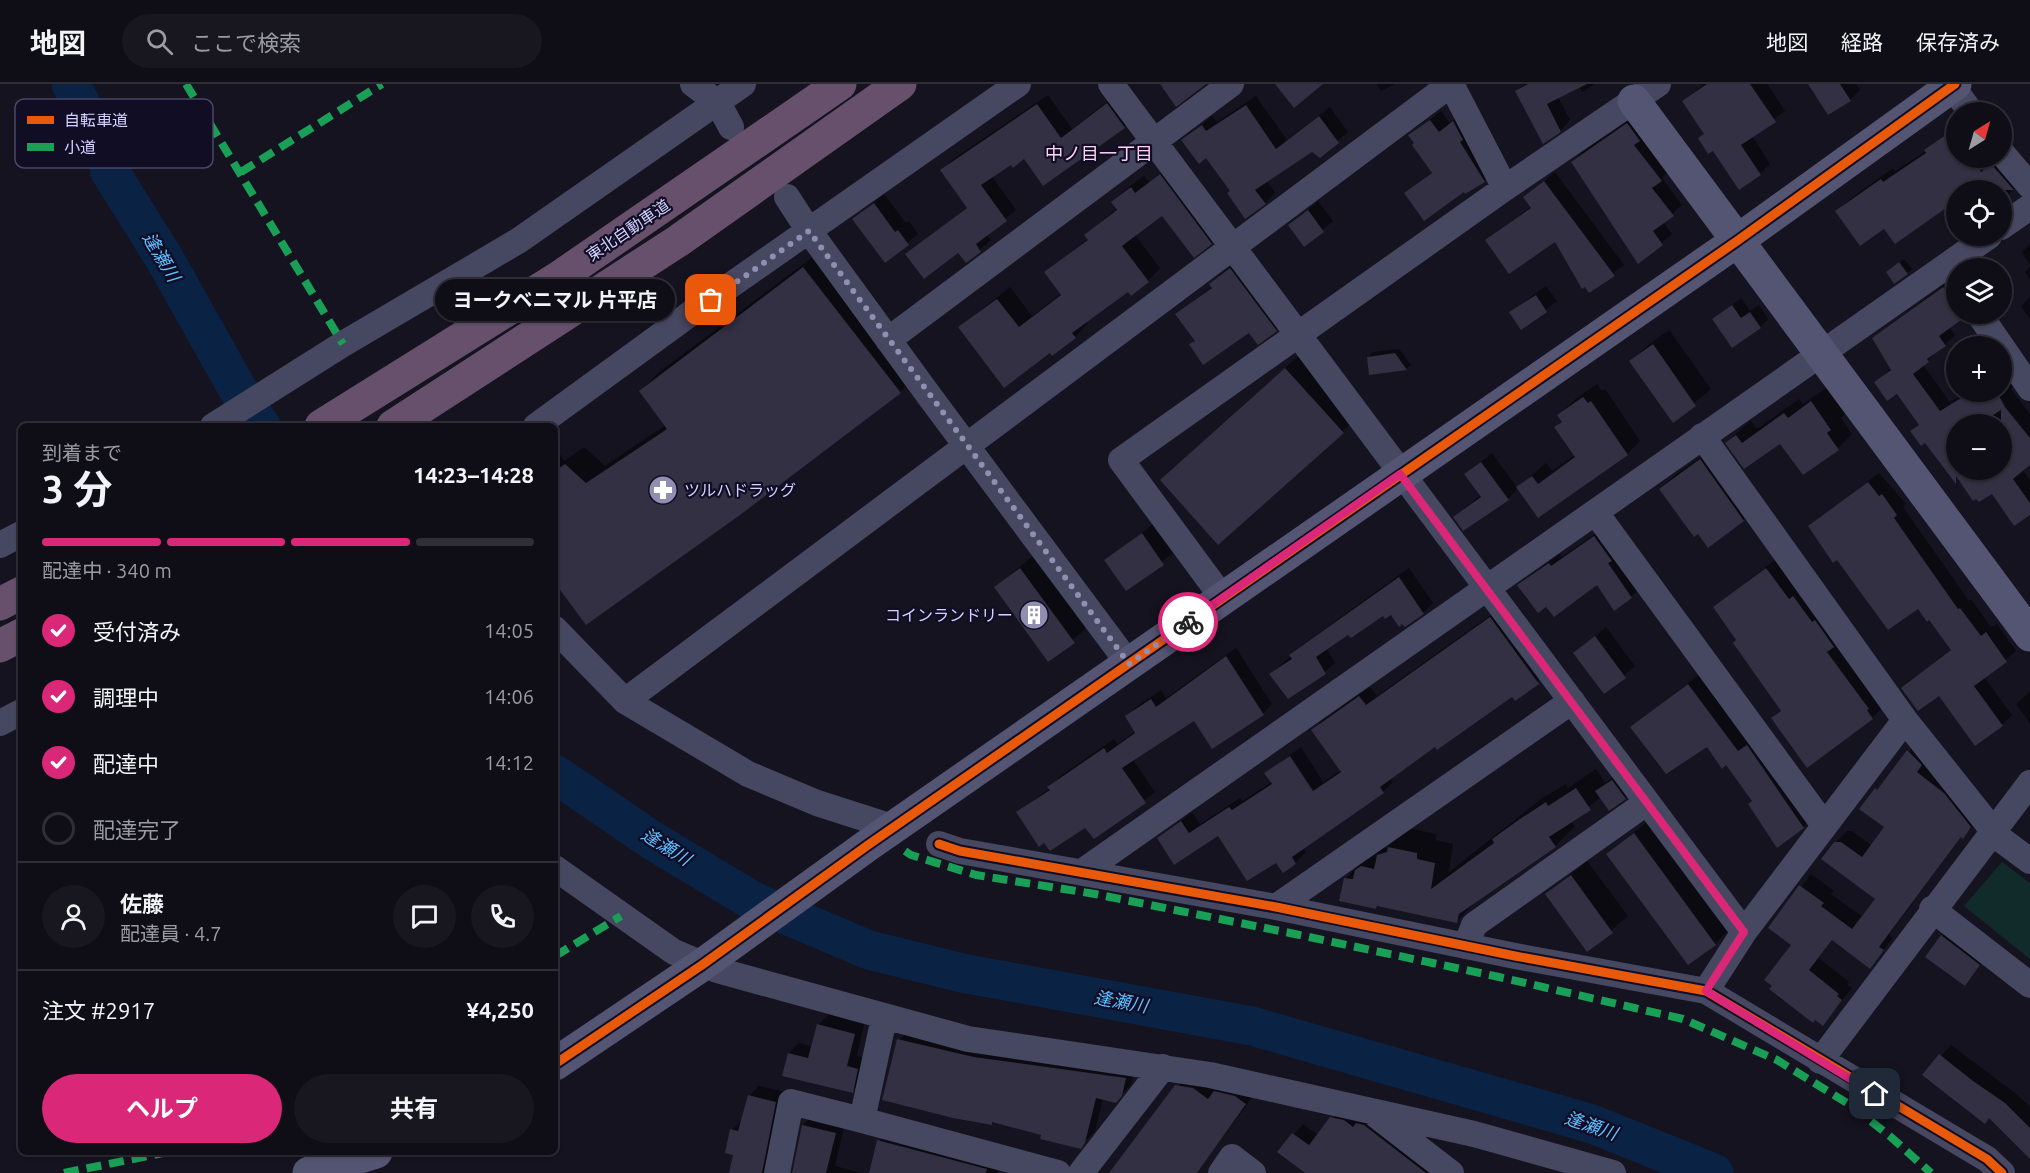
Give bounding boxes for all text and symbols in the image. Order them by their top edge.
search box [122,14,542,68]
icon: search [143,25,176,58]
text: 地図 [30,27,86,58]
text: ここで検索 [191,30,301,55]
text: 地図 [1766,30,1808,54]
text: 経路 [1841,30,1883,54]
text: 保存済み [1916,30,2000,54]
legend [15,99,213,168]
north arrow [1946,102,2012,168]
map controls [1946,102,2012,480]
text: 自転車道 [64,111,128,129]
text: 小道 [64,138,96,156]
district label: 中ノ目一丁目 [1045,143,1153,163]
button: locate [1946,180,2012,246]
street label: 東北自動車道 [583,196,673,264]
water label: 逢瀬川 [139,228,185,286]
button: layers [1946,258,2012,324]
pin [685,274,736,325]
callout: ヨークベニマル 片平店 [435,279,675,321]
icon: bag [694,283,727,316]
text: ヨークベニマル 片平店 [453,288,657,311]
button: + [1946,336,2012,402]
button: − [1946,414,2012,480]
text: 到着まで [42,441,122,464]
text: 14:23–14:28 [413,462,534,487]
text: 3 分 [42,467,112,510]
pharmacy icon: ツルハドラッグ [647,474,679,506]
place label: ツルハドラッグ [684,481,796,499]
text: 配達中 · 340 m [42,559,172,582]
courier [1158,592,1218,652]
building icon: コインランドリー [1018,599,1050,631]
place label: コインランドリー [885,606,1013,624]
icon: bike [1172,606,1205,639]
icon: check [42,614,75,647]
text: 受付済み [93,619,181,644]
text: 14:05 [484,619,534,642]
icon: check [42,680,75,713]
text: 調理中 [93,685,159,710]
text: 14:06 [484,685,534,708]
icon: check [42,746,75,779]
text: 配達中 [93,751,159,776]
text: 14:12 [484,751,534,774]
text: 配達完了 [93,817,181,842]
water label: 逢瀬川 [638,823,696,870]
button: person [42,885,105,948]
button: chat [393,885,456,948]
button: phone [471,885,534,948]
text: 佐藤 [120,891,164,916]
text: 配達員 · 4.7 [120,922,222,945]
water label: 逢瀬川 [1093,986,1151,1016]
text: ¥4,250 [467,997,534,1022]
text: 注文 #2917 [42,998,155,1023]
pin [1849,1068,1900,1119]
button: ヘルプ [42,1074,282,1143]
button: 共有 [294,1074,534,1143]
icon: home [1858,1077,1891,1110]
water label: 逢瀬川 [1563,1107,1622,1144]

